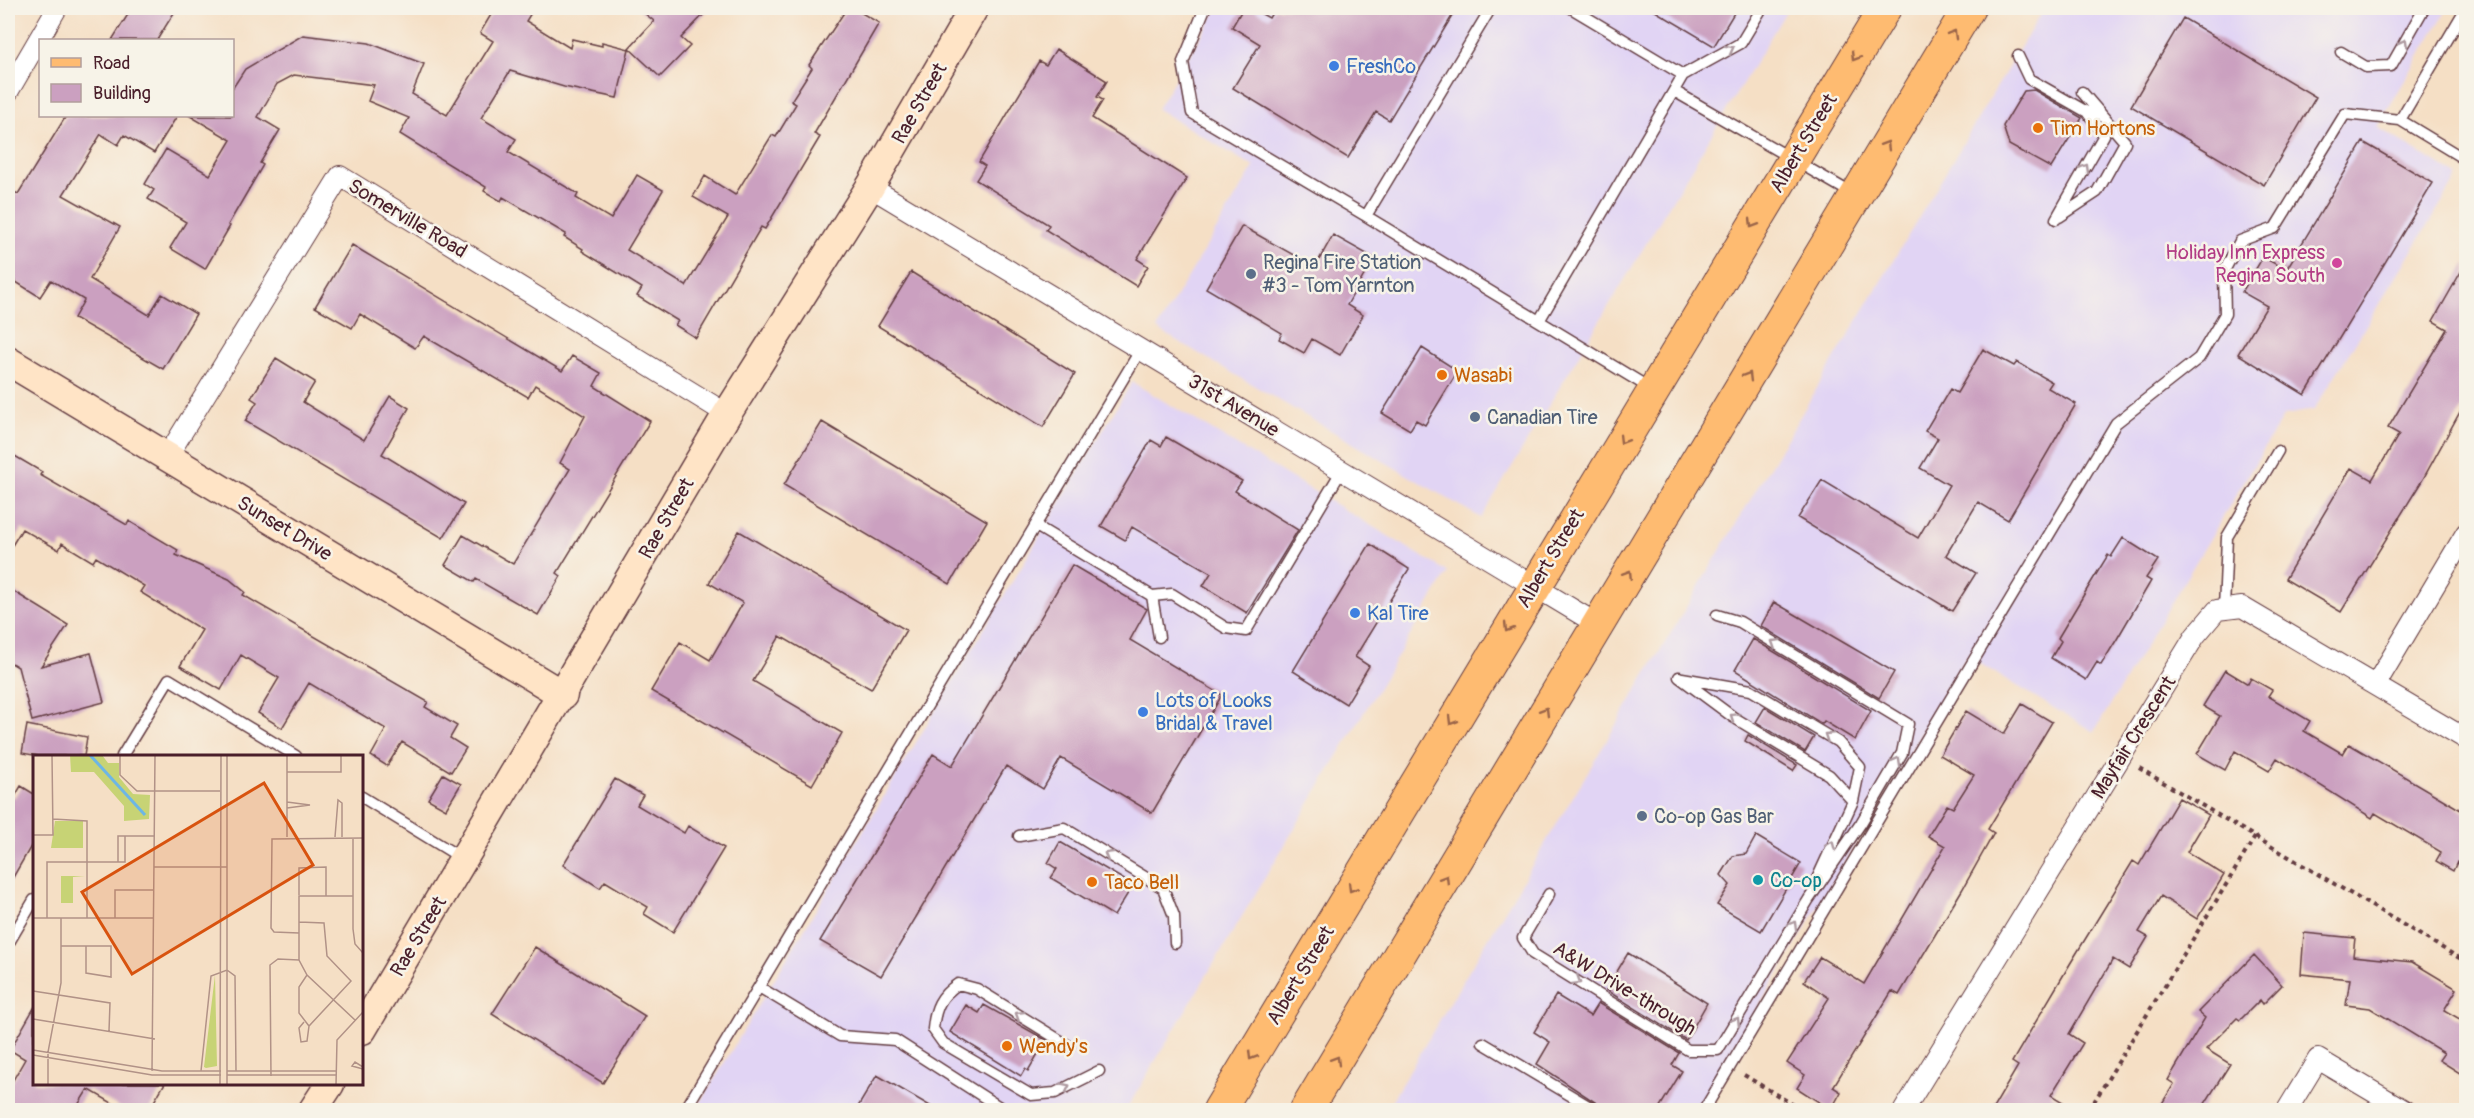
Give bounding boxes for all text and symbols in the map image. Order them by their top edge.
one-way arrow [1946,30,1957,40]
legend [39,39,234,117]
one-way arrow [2396,39,2408,49]
one-way arrow [1724,45,1734,56]
one-way arrow [1850,51,1862,61]
text: Road [93,52,130,75]
place label: FreshCo [1346,54,1416,79]
street label: Rae Street [886,58,953,148]
marker: FreshCo [1327,59,1341,73]
text: Building [93,82,151,105]
street label: Albert Street [1764,88,1843,197]
place label: Tim Hortons [2050,116,2155,141]
marker: Tim Hortons [2031,121,2045,135]
one-way arrow [1878,141,1890,151]
one-way arrow [2078,164,2089,175]
street label: Somerville Road [344,173,472,264]
one-way arrow [1749,218,1761,228]
place label: Holiday Inn Express Regina South [2165,240,2325,288]
place label: Regina Fire Station #3 - Tom Yarnton [1262,250,1421,298]
marker: Holiday Inn Express Regina South [2330,256,2344,270]
marker: Regina Fire Station #3 - Tom Yarnton [1244,267,1258,281]
place label: Wasabi [1454,363,1512,388]
street label: 31st Avenue [1184,368,1284,442]
marker: Wasabi [1435,368,1449,382]
one-way arrow [1741,372,1753,382]
place label: Canadian Tire [1487,405,1598,430]
marker: Canadian Tire [1468,410,1482,424]
one-way arrow [1618,434,1630,444]
street label: Rae Street [633,473,700,563]
street label: Sunset Drive [233,490,337,567]
street label: Albert Street [1511,503,1590,612]
one-way arrow [1621,570,1633,580]
place label: Kal Tire [1367,601,1429,626]
marker: Kal Tire [1348,606,1362,620]
one-way arrow [1504,622,1515,632]
one-way arrow [1771,638,1781,650]
street label: Mayfair Crescent [2086,670,2182,804]
place label: Lots of Looks Bridal & Travel [1155,688,1273,736]
marker: Lots of Looks Bridal & Travel [1136,705,1150,719]
one-way arrow [1538,707,1550,717]
one-way arrow [1730,713,1741,724]
one-way arrow [1448,715,1460,725]
one-way arrow [1824,732,1835,743]
inset map [33,755,363,1085]
one-way arrow [1890,757,1902,767]
place label: Co-op Gas Bar [1654,804,1774,829]
marker: Co-op Gas Bar [1635,809,1649,823]
one-way arrow [1824,840,1836,851]
one-way arrow [1104,850,1114,862]
place label: Co-op [1770,868,1822,893]
place label: Taco Bell [1104,870,1179,895]
marker: Co-op [1751,873,1765,887]
marker: Taco Bell [1085,875,1099,889]
one-way arrow [1437,875,1449,885]
one-way arrow [1348,882,1359,892]
street label: Rae Street [385,891,453,981]
street label: Albert Street [1261,920,1340,1029]
one-way arrow [1785,921,1797,931]
street label: A&W Drive-through [1549,936,1701,1041]
one-way arrow [1570,974,1581,985]
one-way arrow [1015,1010,1025,1022]
one-way arrow [1729,1017,1740,1027]
place label: Wendy's [1019,1034,1088,1059]
marker: Wendy's [1000,1039,1014,1053]
one-way arrow [1247,1050,1259,1060]
one-way arrow [1329,1056,1340,1066]
one-way arrow [1059,1083,1070,1095]

